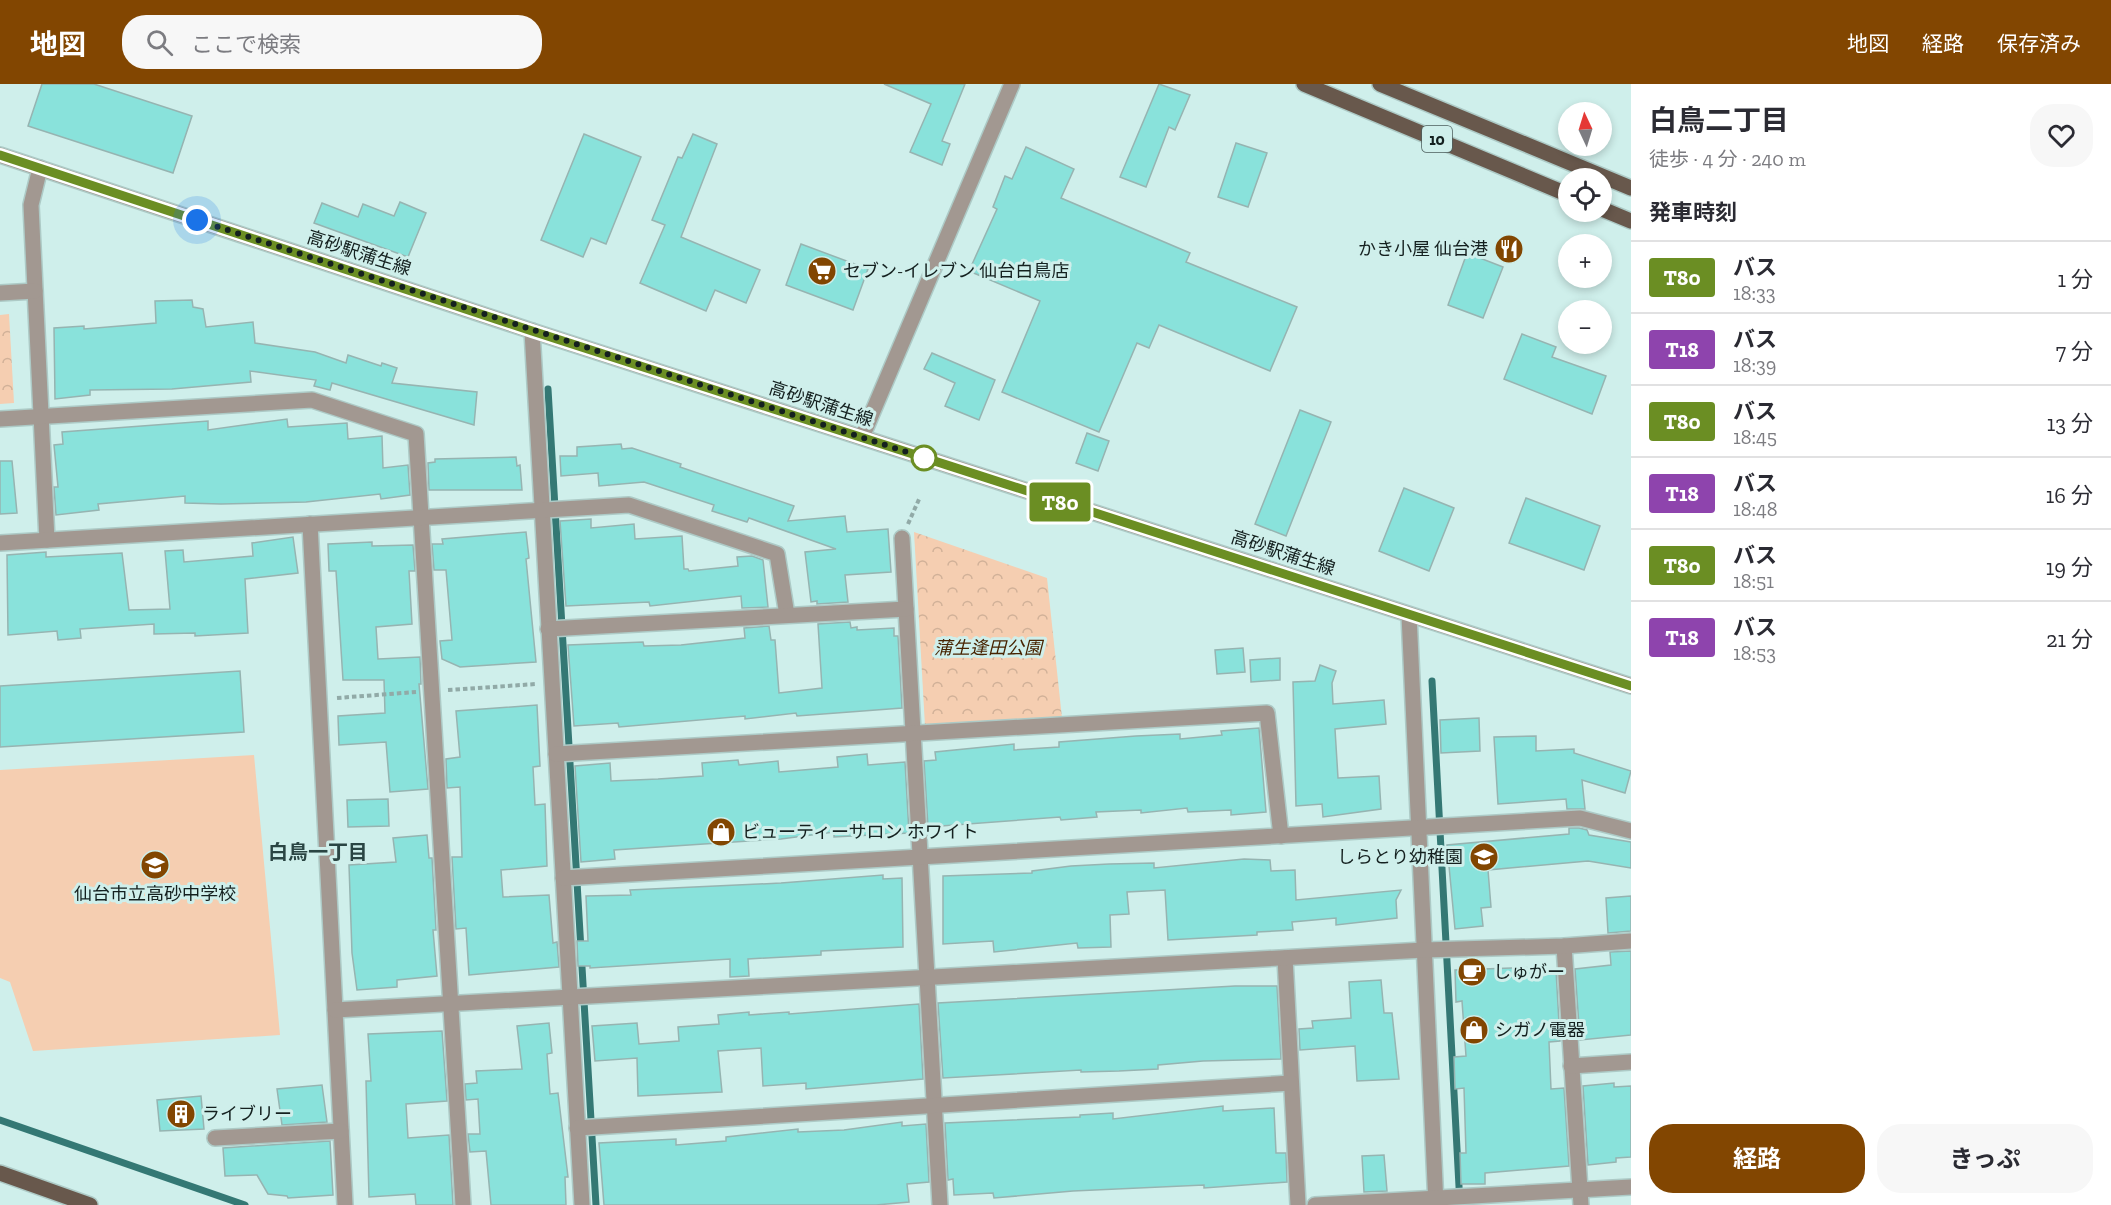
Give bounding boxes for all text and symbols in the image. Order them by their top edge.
search box [122,15,542,69]
icon: search [143,26,176,59]
text: 地図 [30,28,86,61]
text: ここで検索 [191,31,301,58]
text: 地図 [1847,31,1889,56]
text: 経路 [1922,31,1964,56]
text: 保存済み [1997,31,2081,56]
north arrow [1558,102,1612,156]
map controls [1558,102,1612,354]
text: 白鳥二丁目 [1649,104,1789,137]
button: heart [2030,104,2093,167]
road number: 10 [1422,126,1452,152]
text: 徒歩 · 4 分 · 240 m [1649,147,1806,171]
button: locate [1558,168,1612,222]
text: 発車時刻 [1649,199,1737,226]
your location [182,205,212,235]
street label: 高砂駅蒲生線 [304,226,414,280]
restaurant icon: かき小屋 仙台港 [1493,233,1525,265]
button: + [1558,234,1612,288]
place label: かき小屋 仙台港 [1358,238,1488,260]
text: バス [1733,254,1777,281]
supermarket icon: セブン-イレブン 仙台白鳥店 [806,255,838,287]
place label: セブン-イレブン 仙台白鳥店 [843,260,1069,282]
text: T80 [1663,265,1701,290]
text: 1 分 [2058,266,2093,293]
text: 18:33 [1733,281,1776,305]
button: − [1558,300,1612,354]
text: バス [1733,326,1777,353]
text: T18 [1665,337,1699,362]
text: 7 分 [2056,338,2093,365]
text: 18:39 [1733,353,1776,377]
street label: 高砂駅蒲生線 [766,377,876,431]
text: バス [1733,398,1777,425]
text: T80 [1663,409,1701,434]
text: 13 分 [2047,410,2093,437]
text: 18:45 [1733,425,1777,449]
unlabelled marker [911,445,937,471]
text: バス [1733,470,1777,497]
text: T18 [1665,481,1699,506]
line badge: T80 [1026,482,1094,522]
text: 16 分 [2046,482,2093,509]
text: T80 [1041,490,1079,515]
text: 18:48 [1733,497,1777,521]
street label: 高砂駅蒲生線 [1228,526,1338,580]
text: バス [1733,542,1777,569]
text: T80 [1663,553,1701,578]
text: 19 分 [2046,554,2093,581]
text: 18:51 [1733,569,1774,593]
text: バス [1733,614,1777,641]
text: T18 [1665,625,1699,650]
text: 21 分 [2046,626,2093,653]
park label: 蒲生逢田公園 [934,637,1045,659]
text: 18:53 [1733,641,1776,665]
shop icon: ビューティーサロン ホワイト [705,816,737,848]
place label: ビューティーサロン ホワイト [742,821,979,843]
district label: 白鳥一丁目 [268,840,368,864]
school or university icon: しらとり幼稚園 [1468,841,1500,873]
place label: しらとり幼稚園 [1337,846,1463,868]
school or university icon: 仙台市立高砂中学校 [139,849,171,881]
place label: 仙台市立高砂中学校 [74,883,236,905]
cafe icon: しゅがー [1456,956,1488,988]
place label: しゅがー [1493,961,1565,983]
shop icon: シガノ電器 [1458,1014,1490,1046]
place label: シガノ電器 [1495,1019,1585,1041]
building icon: ライブリー [165,1098,197,1130]
place label: ライブリー [202,1103,292,1125]
button: 経路 [1649,1124,1865,1193]
button: きっぷ [1877,1124,2093,1193]

